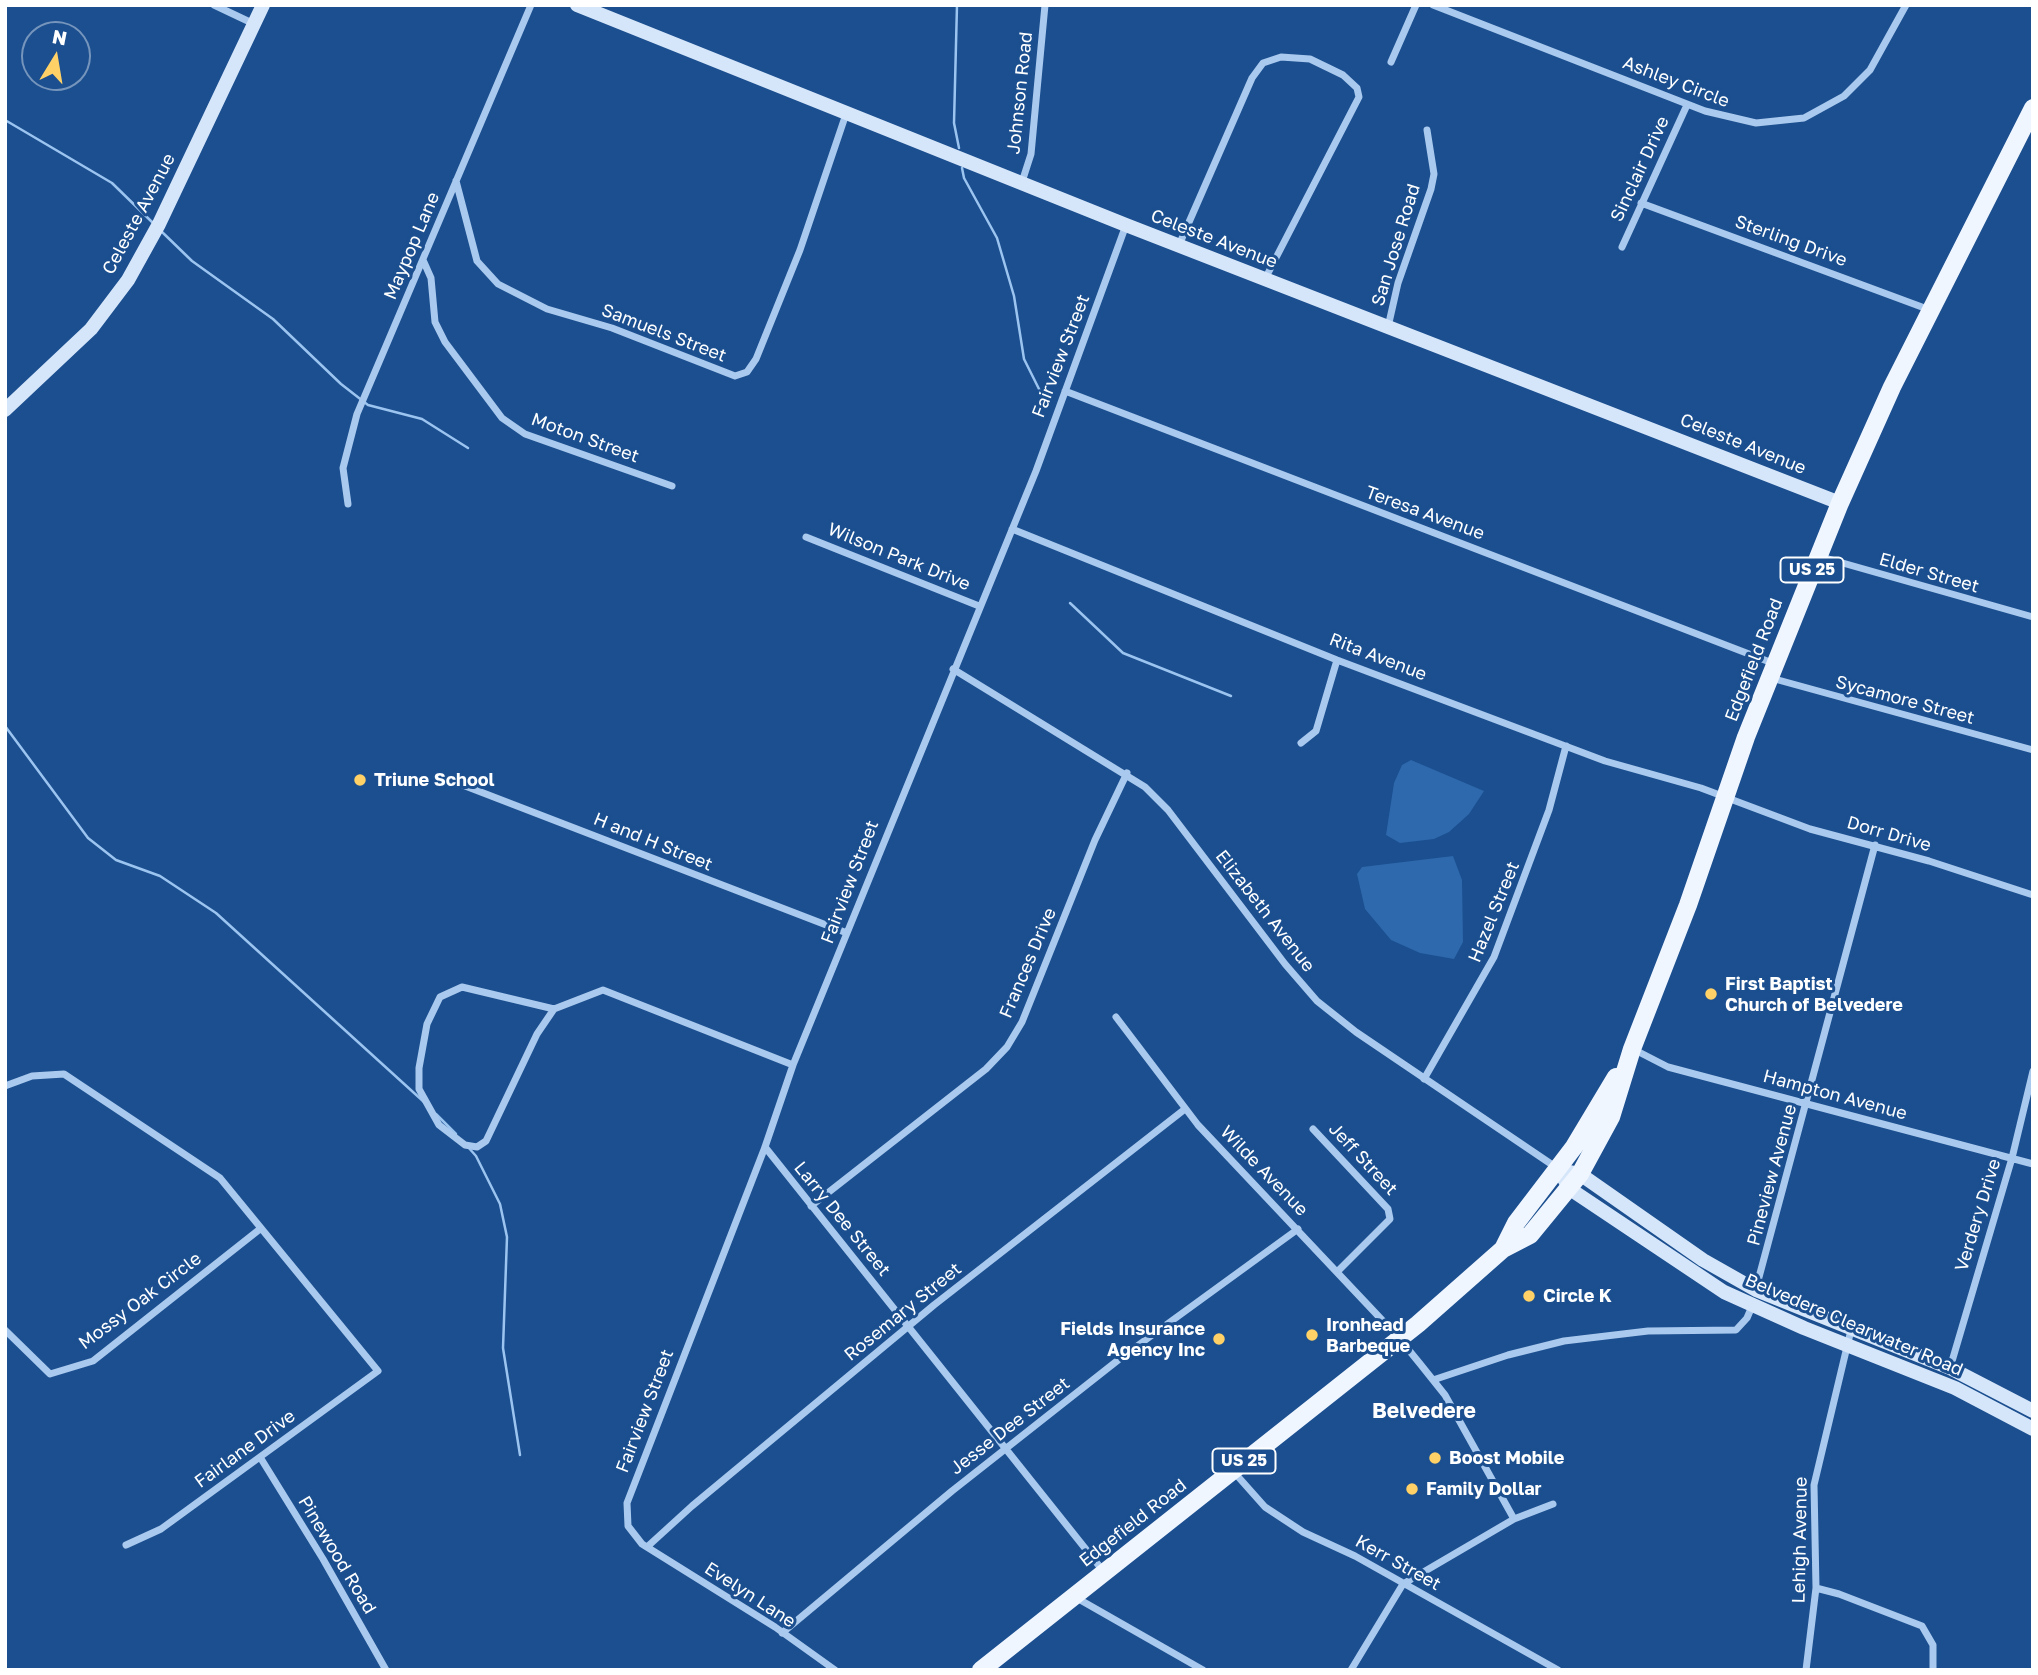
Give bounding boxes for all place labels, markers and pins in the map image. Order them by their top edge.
place label: Triune School [374,769,495,791]
marker: Triune School [352,772,368,788]
place label: First Baptist Church of Belvedere [1725,973,1903,1016]
marker: First Baptist Church of Belvedere [1703,986,1719,1002]
place label: Circle K [1543,1285,1612,1307]
marker: Circle K [1521,1288,1537,1304]
place label: Ironhead Barbeque [1326,1314,1410,1356]
place label: Fields Insurance Agency Inc [1060,1318,1205,1360]
marker: Ironhead Barbeque [1304,1327,1320,1343]
marker: Fields Insurance Agency Inc [1211,1331,1227,1347]
place label: Boost Mobile [1449,1447,1564,1469]
marker: Boost Mobile [1427,1450,1443,1466]
place label: Family Dollar [1426,1478,1542,1500]
marker: Family Dollar [1404,1481,1420,1497]

